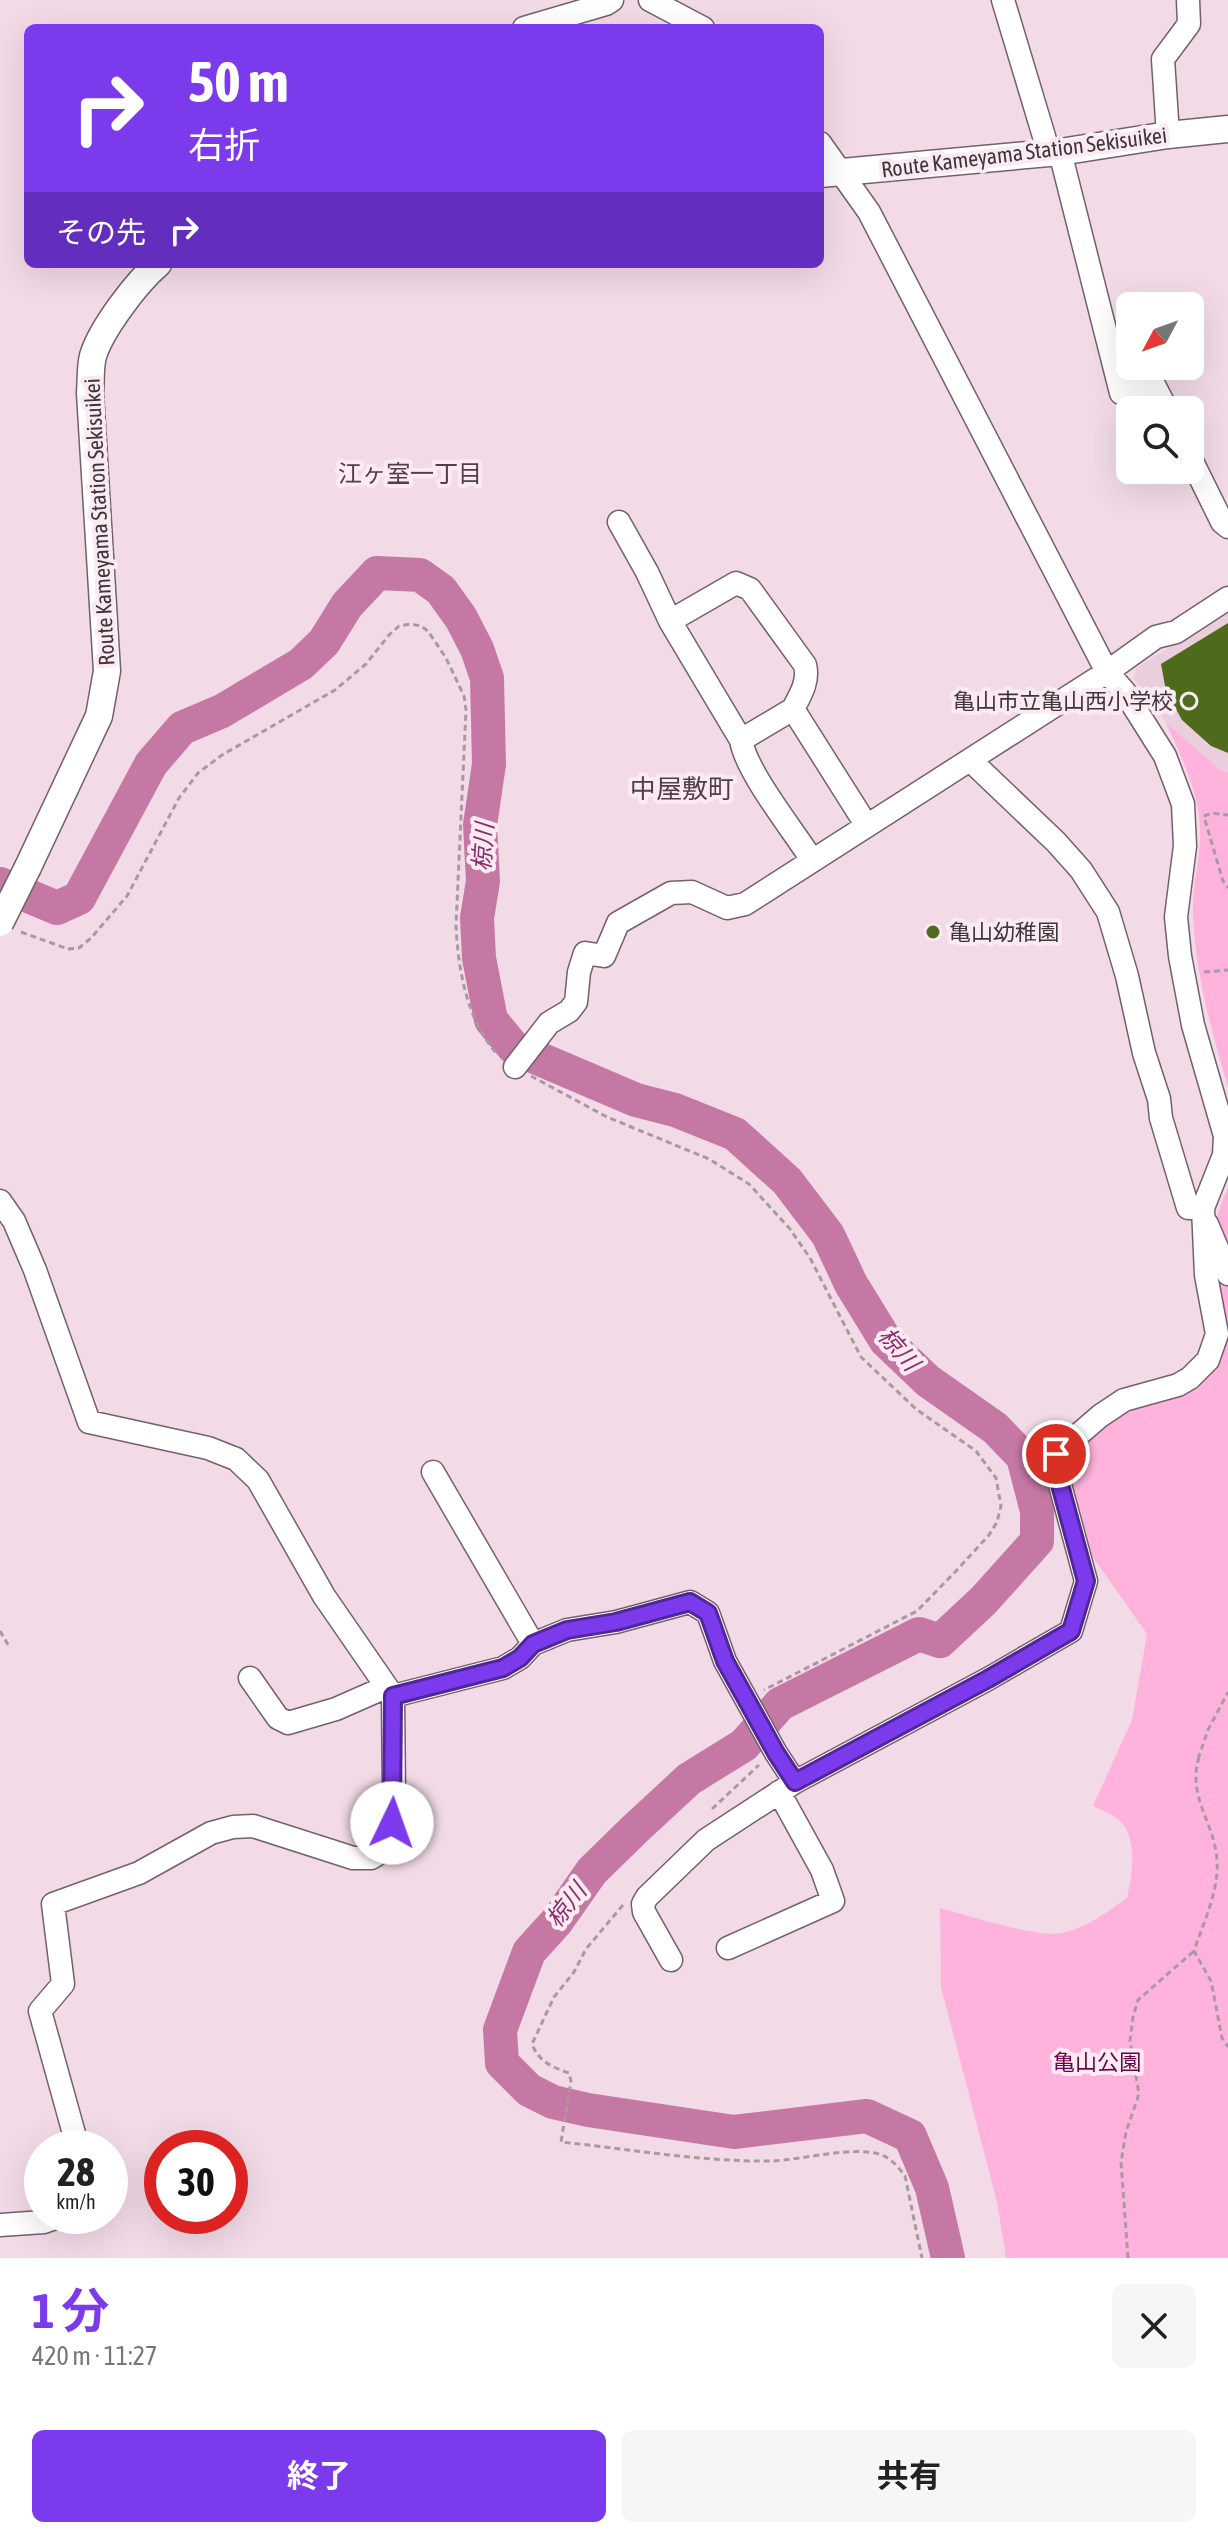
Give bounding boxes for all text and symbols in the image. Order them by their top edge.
text: 50 m [188,50,289,114]
icon: right [56,56,160,160]
street label: Route Kameyama Station Sekisuikei [880,122,1168,182]
text: 右折 [188,124,260,166]
icon: right [162,208,206,252]
text: その先 [56,215,146,249]
north arrow [1116,292,1204,380]
map controls [1116,292,1204,484]
street label: Route Kameyama Station Sekisuikei [78,378,120,666]
button: search [1116,396,1204,484]
district label: 江ヶ室一丁目 [338,460,482,487]
place label: 亀山市立亀山西小学校 [953,688,1173,714]
marker: 亀山市立亀山西小学校 [1180,692,1198,710]
district label: 中屋敷町 [630,774,734,804]
water label: 椋川 [468,819,498,872]
place label: 亀山幼稚園 [949,919,1059,945]
marker: 亀山幼稚園 [924,923,942,941]
water label: 椋川 [873,1322,927,1378]
pin [1022,1420,1090,1488]
icon: arrive [1034,1432,1078,1476]
position arrow [350,1781,434,1865]
water label: 椋川 [541,1875,593,1932]
park label: 亀山公園 [1053,2049,1141,2075]
speed limit sign: 30 [144,2130,248,2234]
text: 28 [57,2149,95,2194]
text: km/h [56,2190,96,2213]
text: 1 分 [32,2283,109,2338]
button: close [1112,2284,1196,2368]
text: 420 m · 11:27 [32,2341,157,2371]
button: 終了 [32,2430,606,2522]
button: 共有 [622,2430,1196,2522]

